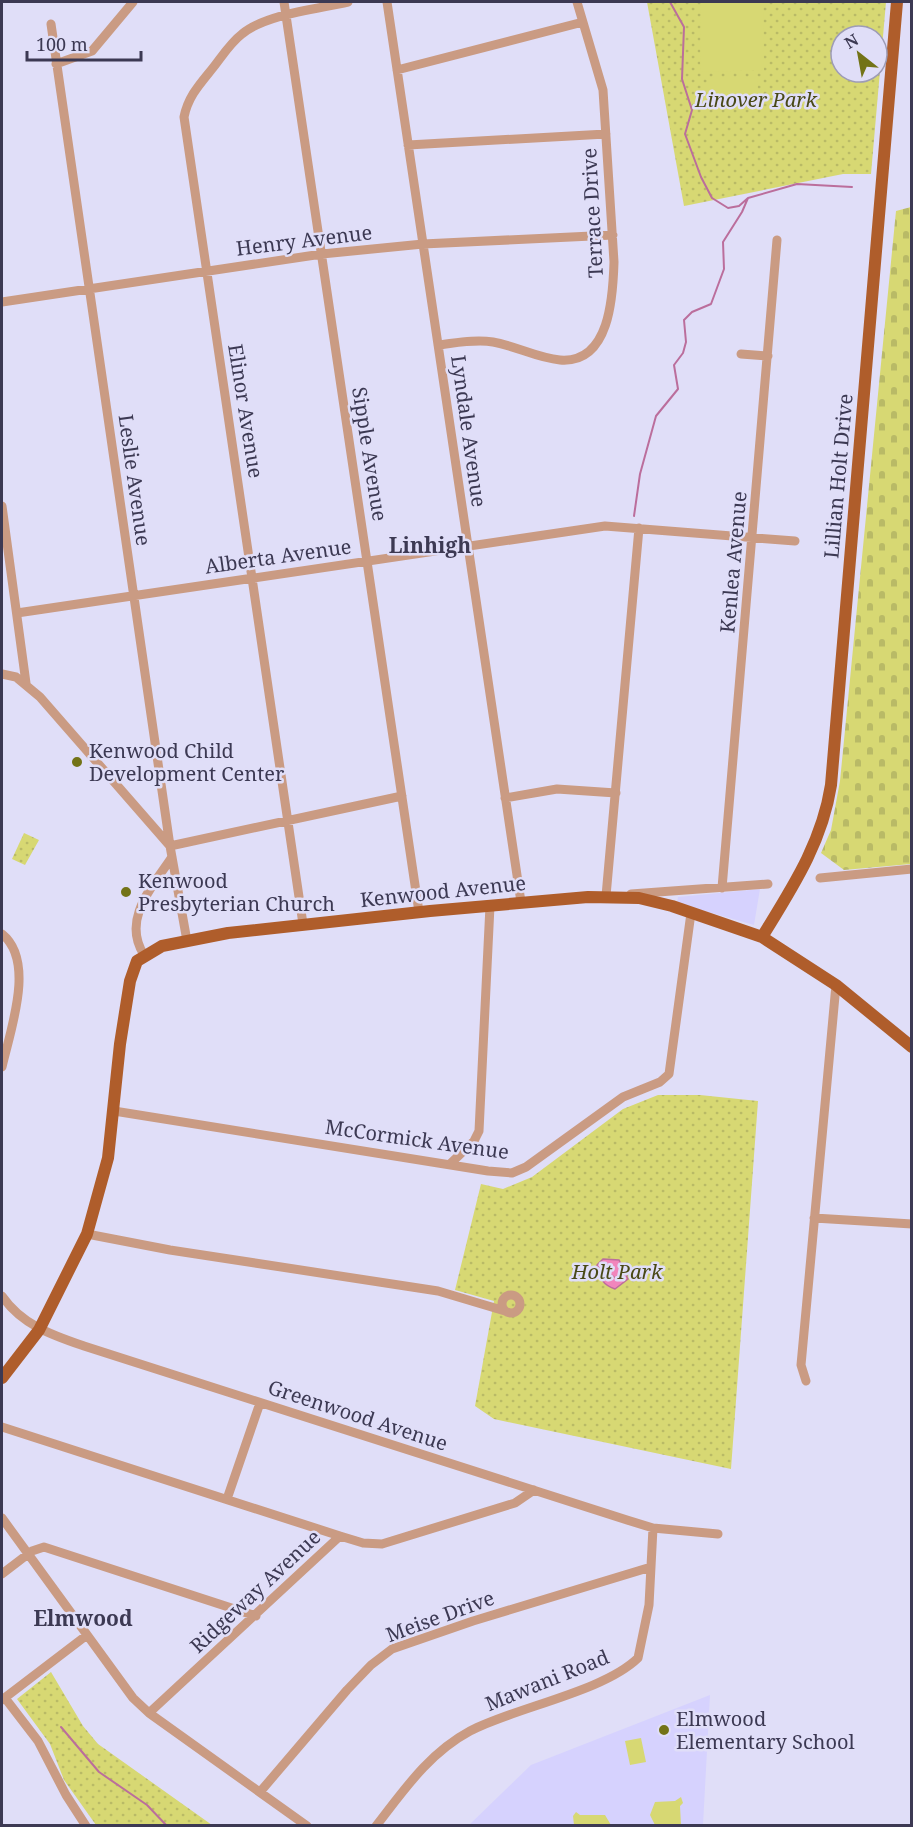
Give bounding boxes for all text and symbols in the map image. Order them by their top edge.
scale bar [27,24,141,62]
north arrow [829,24,889,84]
text: N [840,28,863,54]
text: 100 m [36,32,88,56]
park label: Linover Park [694,86,818,113]
street label: Terrace Drive [575,147,609,279]
street label: Henry Avenue [234,218,374,262]
street label: Elinor Avenue [222,342,270,480]
street label: Lyndale Avenue [445,353,493,509]
street label: Sipple Avenue [346,385,394,523]
street label: Lillian Holt Drive [817,392,859,560]
street label: Leslie Avenue [112,413,158,547]
street label: Kenlea Avenue [713,490,753,634]
district label: Linhigh [389,531,471,559]
street label: Alberta Avenue [203,532,353,580]
place label: Kenwood Child Development Center [89,737,285,787]
marker: Kenwood Child Development Center [70,755,84,769]
place label: Kenwood Presbyterian Church [138,867,335,917]
street label: Kenwood Avenue [359,869,527,913]
marker: Kenwood Presbyterian Church [119,885,133,899]
street label: McCormick Avenue [323,1113,511,1165]
park label: Holt Park [571,1258,663,1285]
street label: Greenwood Avenue [265,1373,451,1457]
street label: Ridgeway Avenue [184,1523,326,1659]
street label: Meise Drive [382,1584,498,1648]
district label: Elmwood [33,1604,133,1632]
street label: Mawani Road [481,1643,613,1717]
place label: Elmwood Elementary School [676,1705,855,1755]
marker: Elmwood Elementary School [657,1723,671,1737]

